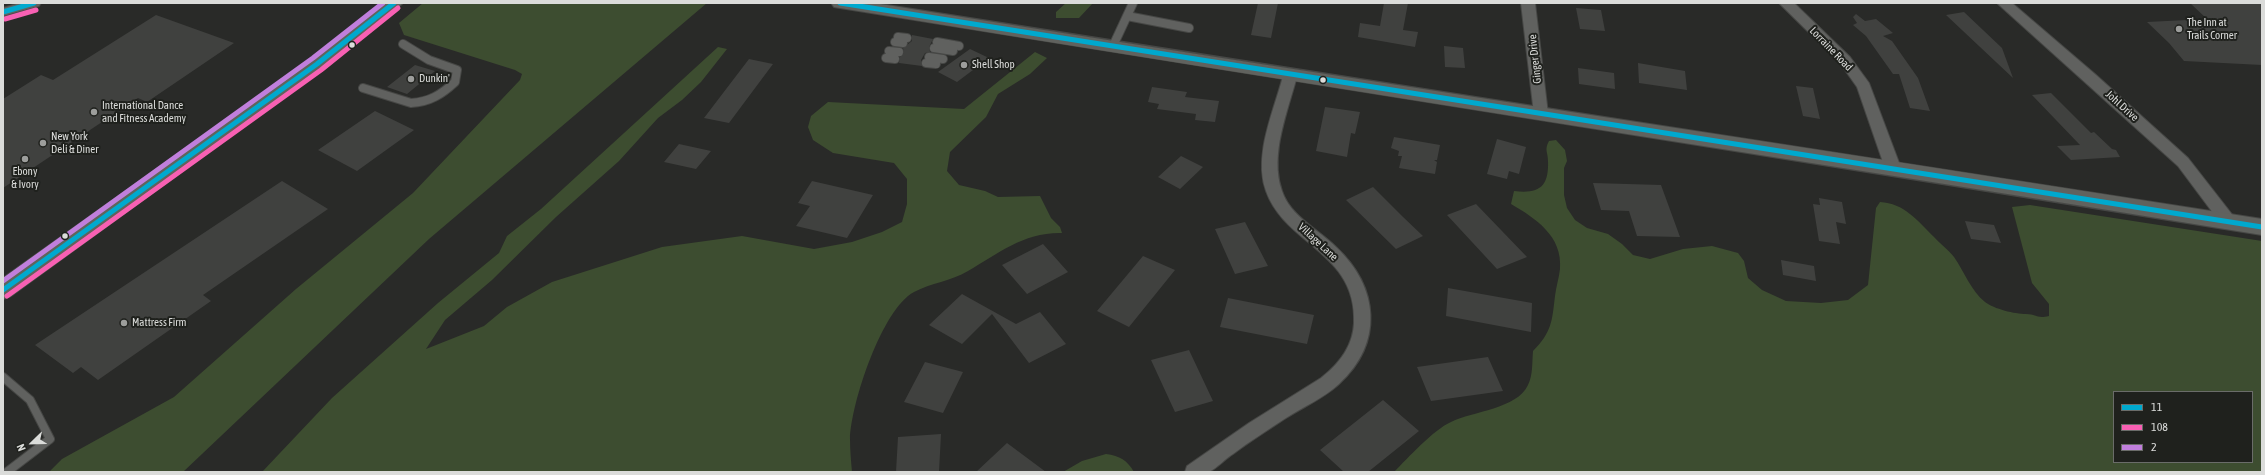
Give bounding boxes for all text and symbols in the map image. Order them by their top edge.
place label: The Inn at Trails Corner [2187,16,2237,42]
street label: Lorraine Road [1807,24,1855,74]
marker: The Inn at Trails Corner [2174,24,2184,34]
street label: Ginger Drive [1526,34,1544,84]
unlabelled marker [347,40,357,50]
place label: Shell Shop [972,58,1015,72]
marker: Shell Shop [959,60,969,70]
place label: Dunkin' [419,72,450,86]
marker: Dunkin' [406,74,416,84]
unlabelled marker [1318,75,1328,85]
street label: Johl Drive [2103,88,2141,124]
place label: International Dance and Fitness Academy [102,99,186,125]
marker: International Dance and Fitness Academy [89,107,99,117]
place label: New York Deli & Diner [51,130,99,156]
marker: New York Deli & Diner [38,138,48,148]
marker: Ebony & Ivory [20,154,30,164]
place label: Ebony & Ivory [11,165,39,191]
street label: Village Lane [1295,220,1341,264]
unlabelled marker [60,231,70,241]
place label: Mattress Firm [132,316,186,330]
marker: Mattress Firm [119,318,129,328]
legend [2113,391,2253,463]
text: 11 [2151,400,2162,414]
text: 108 [2151,420,2168,434]
north arrow [12,423,52,463]
text: 2 [2151,440,2157,454]
text: N [14,442,28,453]

